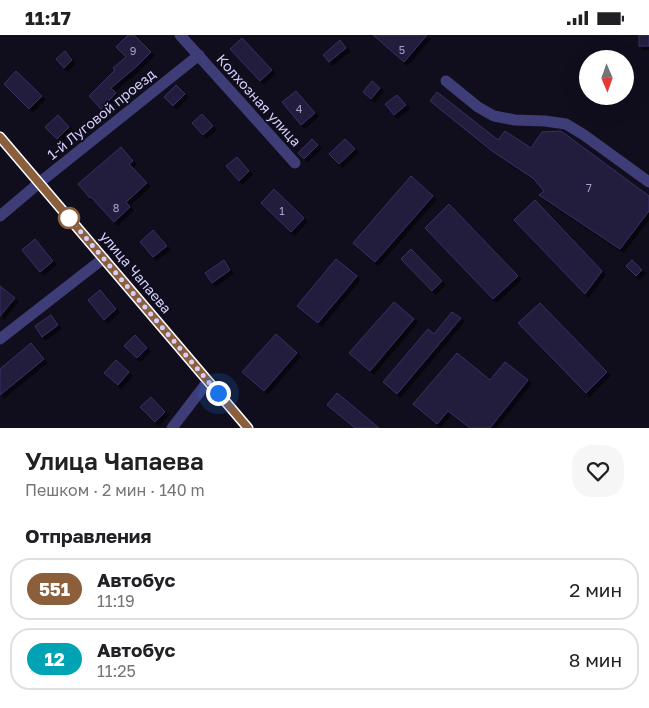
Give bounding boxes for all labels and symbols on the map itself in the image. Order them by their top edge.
house number: 5 [399,43,405,56]
house number: 9 [130,44,136,57]
street label: Колхозная улица [213,50,305,150]
north arrow [579,50,634,105]
street label: 1-й Луговой проезд [43,65,159,163]
house number: 4 [296,102,303,115]
house number: 7 [586,181,592,194]
house number: 8 [113,201,120,214]
house number: 1 [279,204,285,217]
unlabelled marker [58,207,80,229]
street label: улица Чапаева [97,227,175,317]
your location [206,381,231,406]

